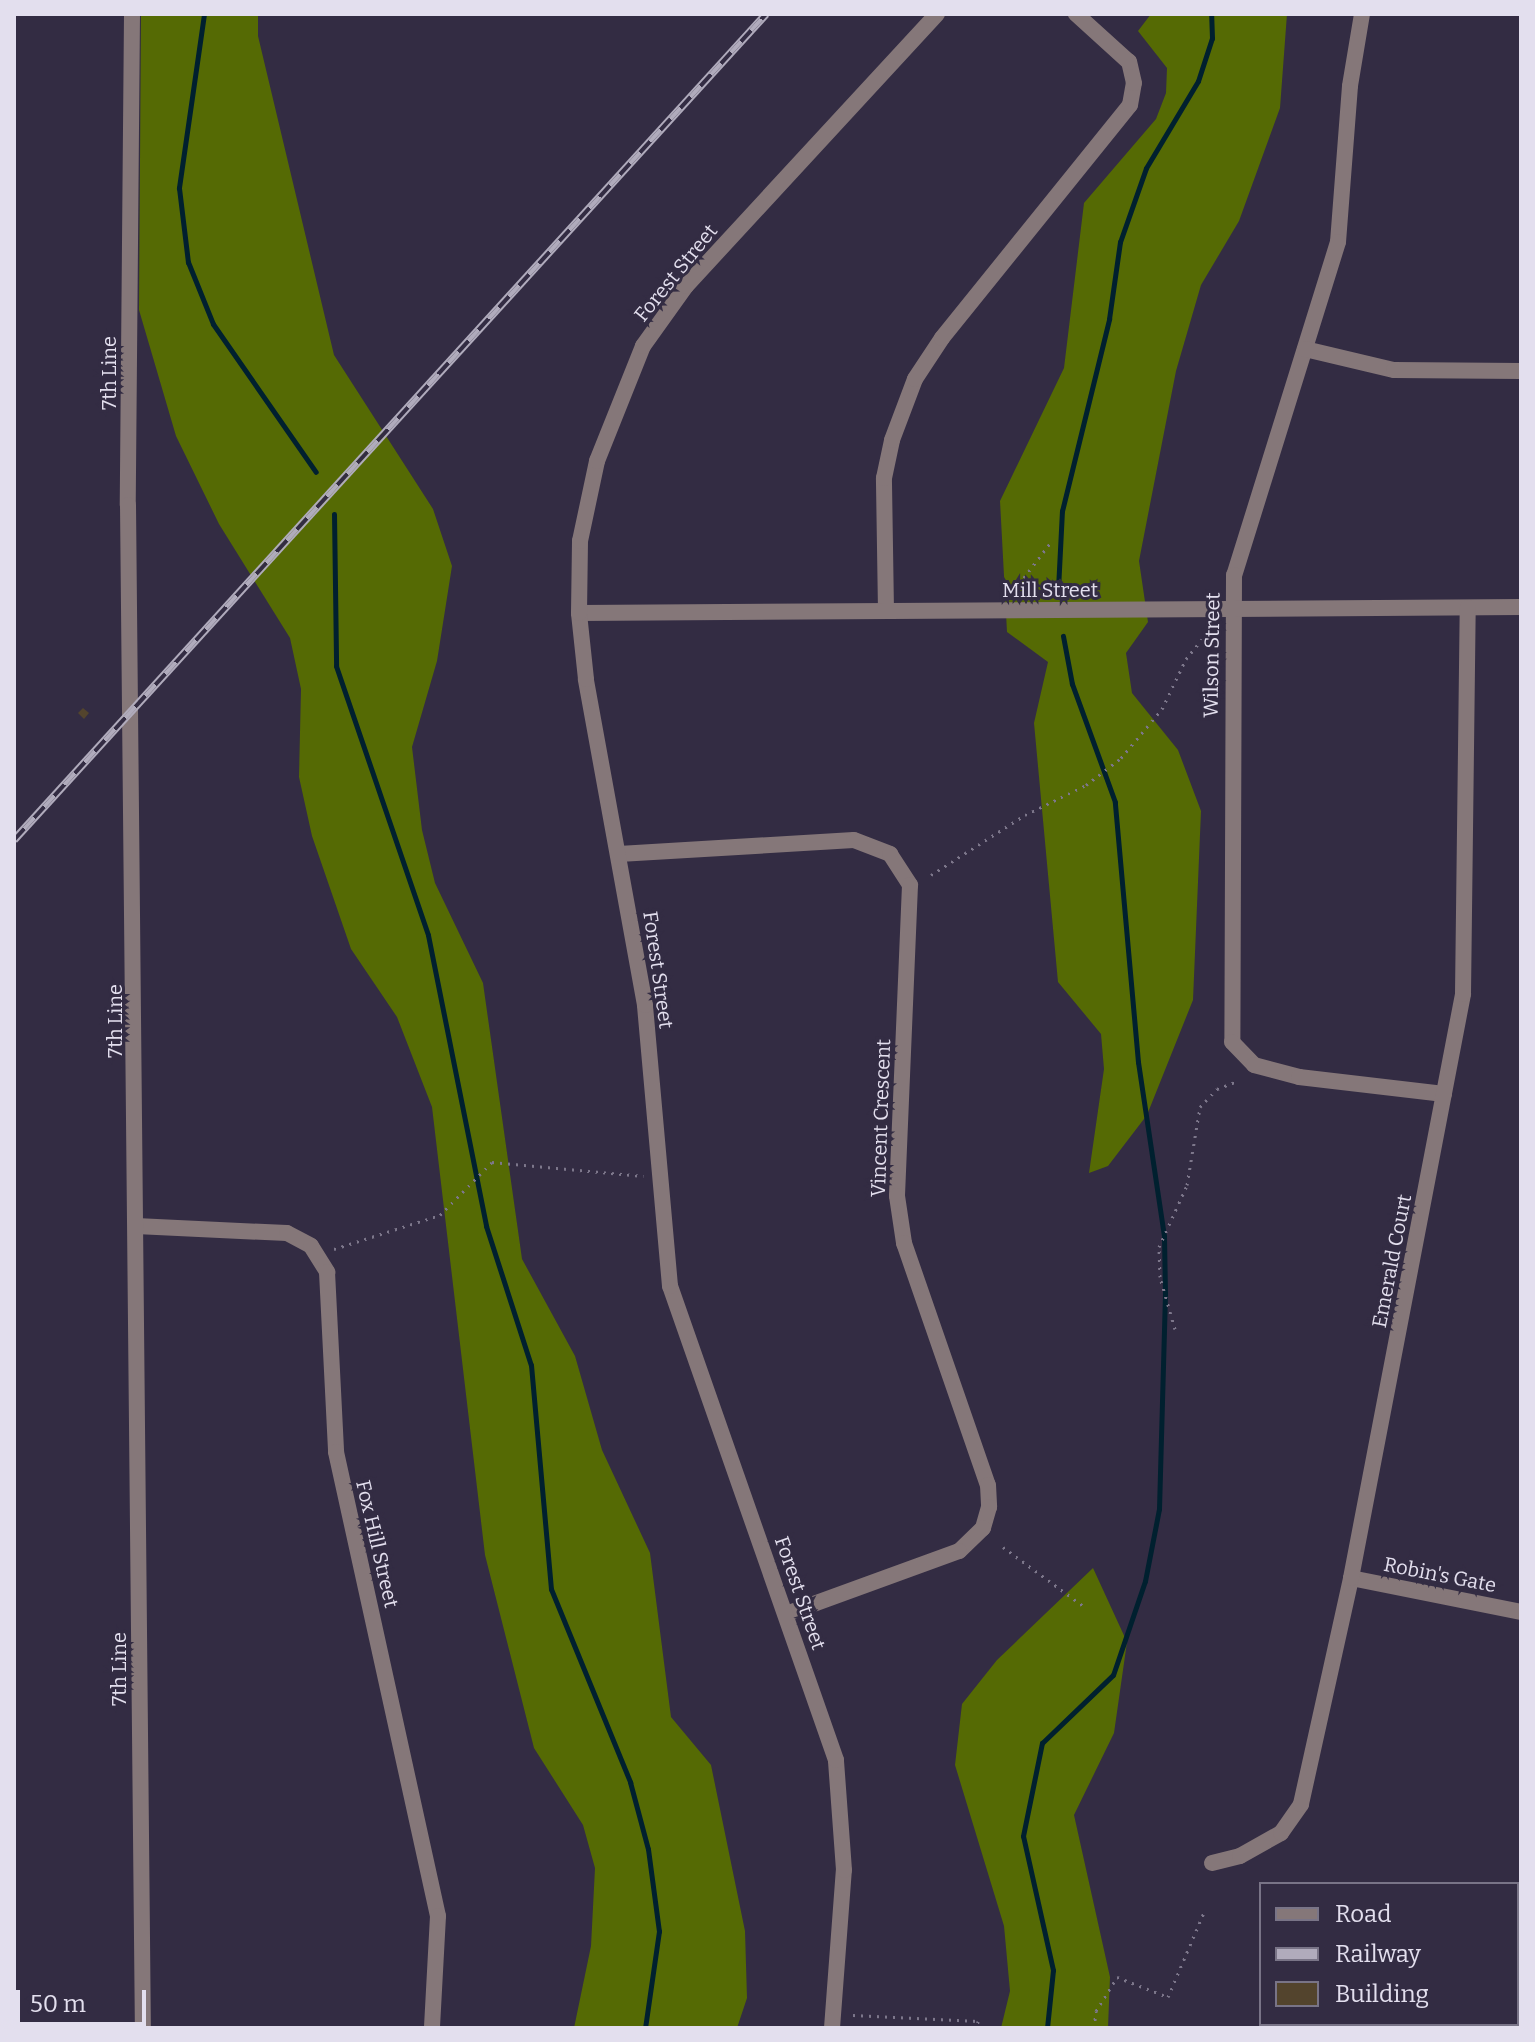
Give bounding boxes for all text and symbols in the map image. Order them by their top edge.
street label: Forest Street [629,219,723,327]
street label: 7th Line [97,336,121,410]
street label: Mill Street [1002,578,1098,602]
street label: Wilson Street [1199,592,1225,718]
street label: Forest Street [638,910,678,1030]
street label: 7th Line [103,984,127,1058]
street label: Vincent Crescent [866,1039,896,1197]
street label: Emerald Court [1367,1192,1417,1330]
street label: Fox Hill Street [351,1478,403,1610]
street label: Forest Street [769,1533,831,1653]
street label: Robin's Gate [1382,1552,1498,1598]
street label: 7th Line [107,1632,131,1706]
legend [1259,1882,1519,2026]
text: Road [1335,1900,1391,1928]
text: Railway [1335,1940,1421,1968]
scale bar [20,1974,150,2024]
text: Building [1335,1980,1429,2008]
text: 50 m [30,1990,86,2018]

